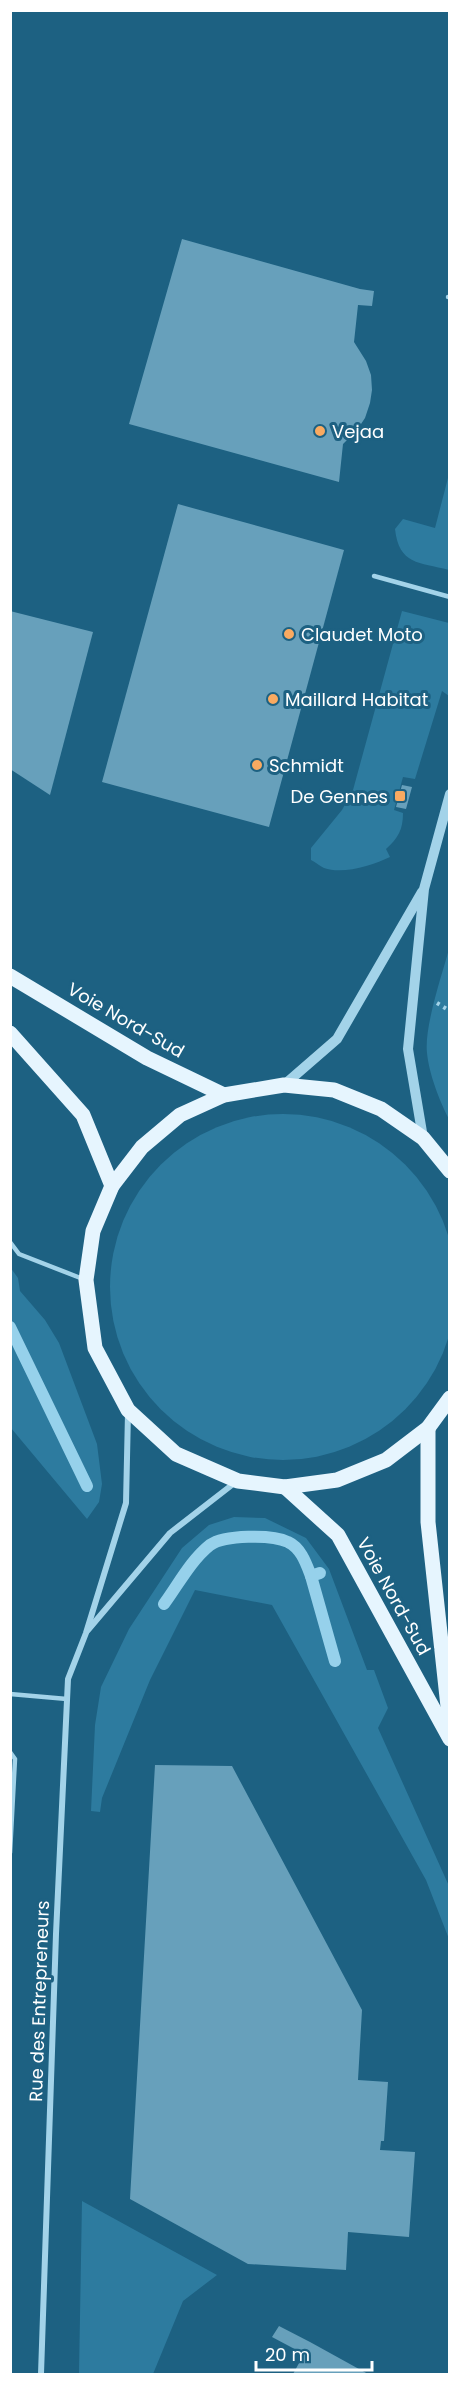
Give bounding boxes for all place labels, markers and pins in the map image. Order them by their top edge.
place label: Vejaa [332,419,384,444]
marker: Vejaa [313,424,327,438]
place label: Claudet Moto [301,622,423,647]
marker: Claudet Moto [282,627,296,641]
place label: Maillard Habitat [285,687,428,712]
marker: Maillard Habitat [266,692,280,706]
place label: Schmidt [269,753,344,778]
marker: Schmidt [250,758,264,772]
place label: De Gennes [291,784,388,809]
marker: De Gennes [393,789,407,803]

